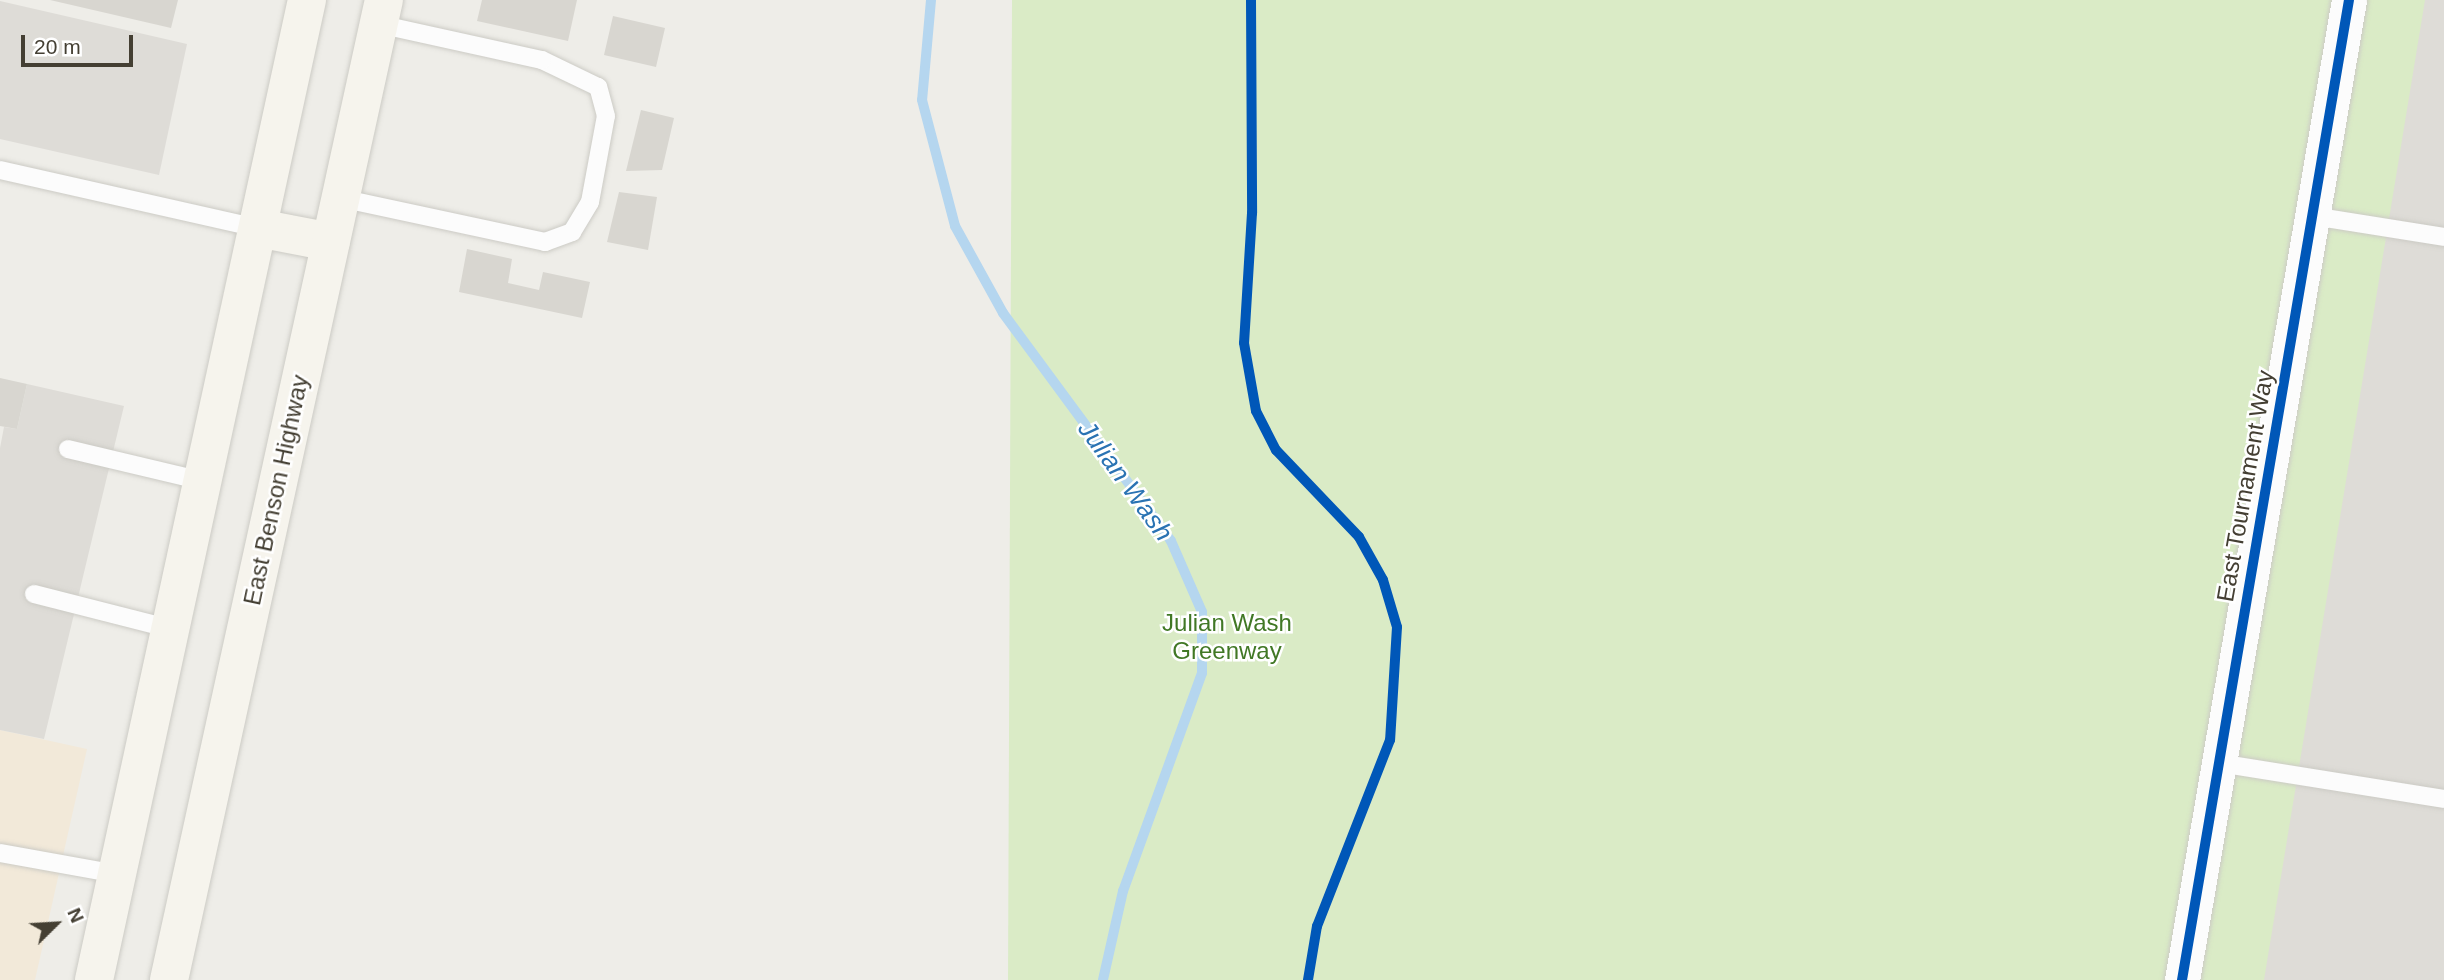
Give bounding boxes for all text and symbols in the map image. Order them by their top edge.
scale bar [24,21,136,65]
text: 20 m [34,35,81,58]
street label: East Tournament Way [2210,368,2280,604]
street label: East Benson Highway [238,372,314,608]
water label: Julian Wash [1071,415,1179,547]
park label: Julian Wash Greenway [1162,609,1292,665]
north arrow [21,889,91,959]
text: N [63,905,88,926]

